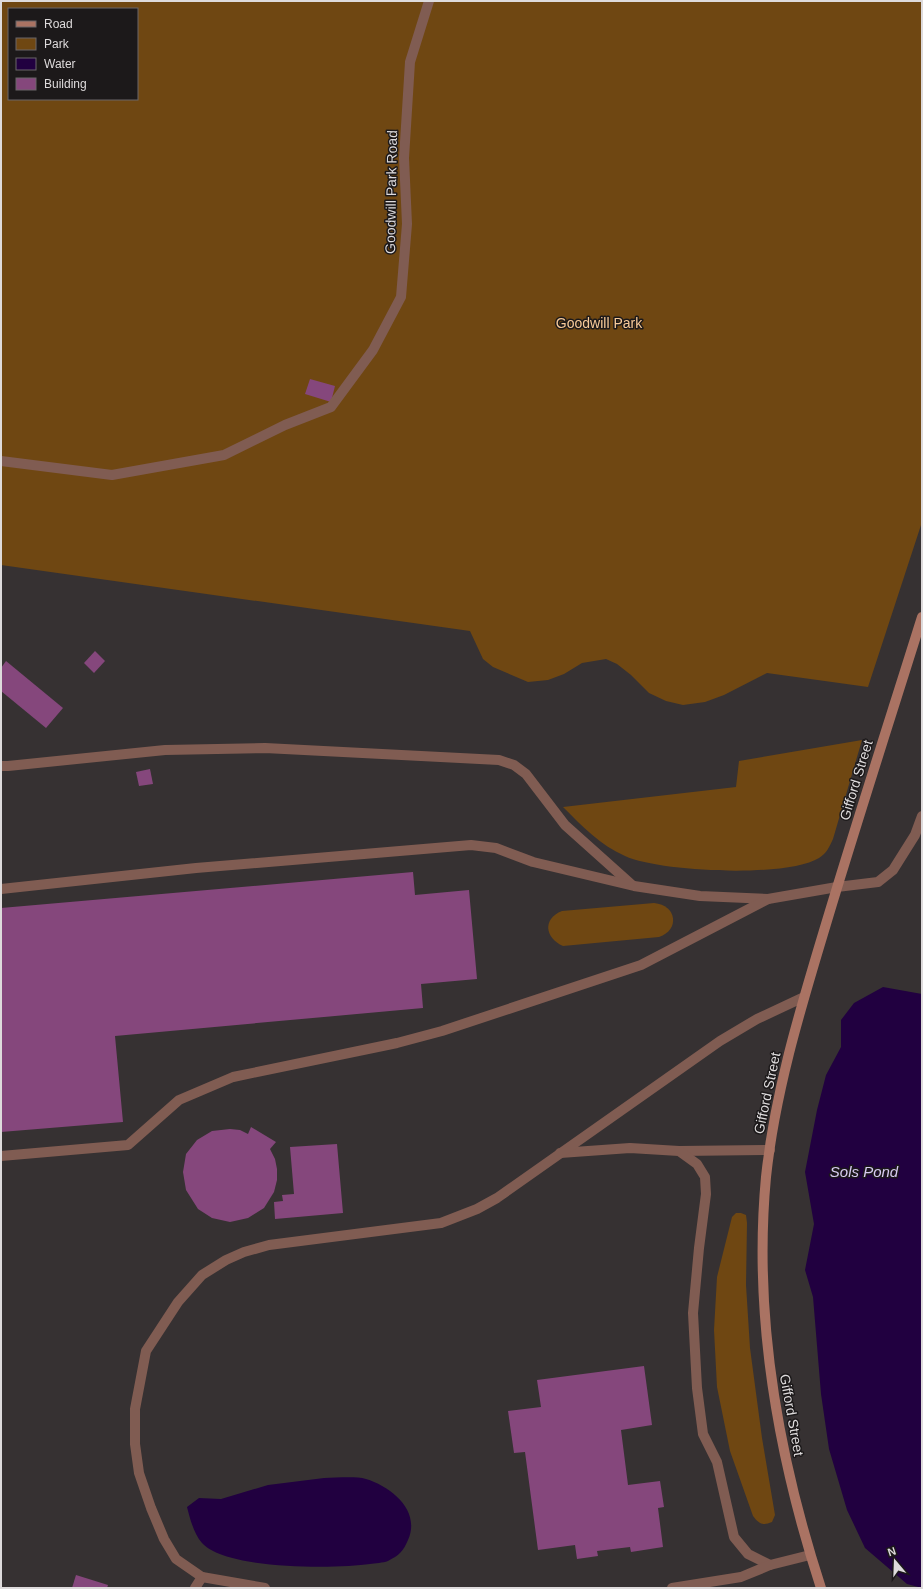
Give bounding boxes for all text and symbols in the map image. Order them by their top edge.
legend [8,8,138,100]
text: Road [44,17,73,31]
text: Park [44,37,70,51]
text: Water [44,57,76,71]
text: Building [44,77,87,91]
street label: Goodwill Park Road [382,130,400,254]
park label: Goodwill Park [556,315,643,331]
street label: Gifford Street [836,738,876,822]
street label: Gifford Street [751,1051,783,1135]
water label: Sols Pond [830,1163,899,1180]
street label: Gifford Street [777,1373,807,1457]
north arrow [875,1541,915,1581]
text: N [886,1545,898,1559]

